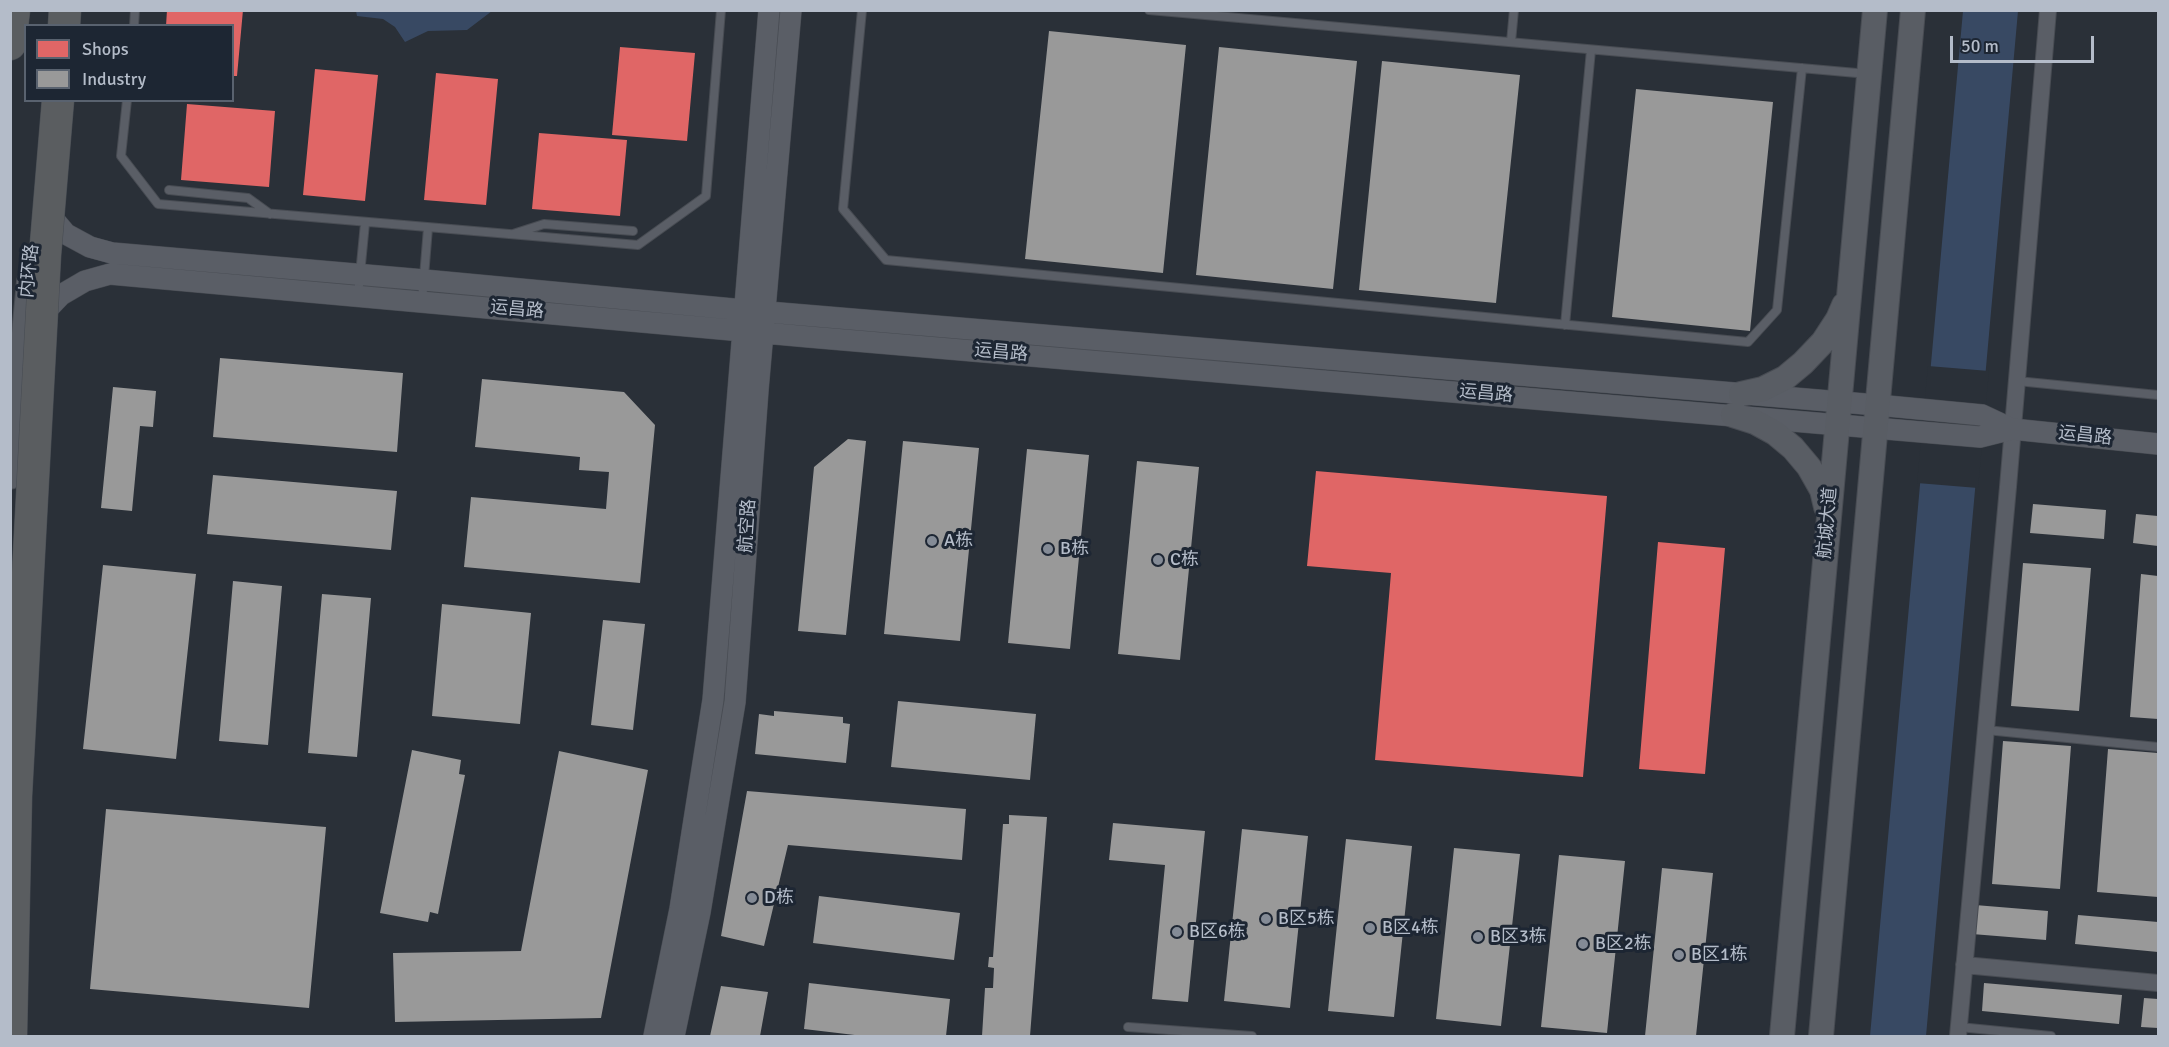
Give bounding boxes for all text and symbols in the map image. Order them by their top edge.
legend [24,24,234,102]
scale bar [1953,24,2097,62]
text: 50 m [1961,35,1999,57]
text: Shops [82,38,129,60]
text: Industry [82,68,146,90]
street label: 内环路 [16,243,44,299]
street label: 运昌路 [489,297,545,323]
street label: 运昌路 [973,340,1029,366]
street label: 运昌路 [1458,381,1514,407]
street label: 运昌路 [2057,422,2113,450]
street label: 航城大道 [1814,486,1842,560]
street label: 航空路 [735,498,761,554]
place label: A栋 [944,530,973,552]
marker: A栋 [925,534,939,548]
place label: B栋 [1060,538,1089,560]
marker: B栋 [1041,542,1055,556]
place label: C栋 [1170,549,1199,571]
marker: C栋 [1151,553,1165,567]
place label: D栋 [764,887,794,909]
marker: D栋 [745,891,759,905]
place label: B区5栋 [1278,908,1335,930]
marker: B区5栋 [1259,912,1273,926]
place label: B区4栋 [1382,917,1439,939]
place label: B区6栋 [1189,921,1246,943]
marker: B区4栋 [1363,921,1377,935]
marker: B区6栋 [1170,925,1184,939]
place label: B区3栋 [1490,926,1547,948]
marker: B区3栋 [1471,930,1485,944]
place label: B区2栋 [1595,933,1652,955]
marker: B区2栋 [1576,937,1590,951]
place label: B区1栋 [1691,944,1748,966]
marker: B区1栋 [1672,948,1686,962]

